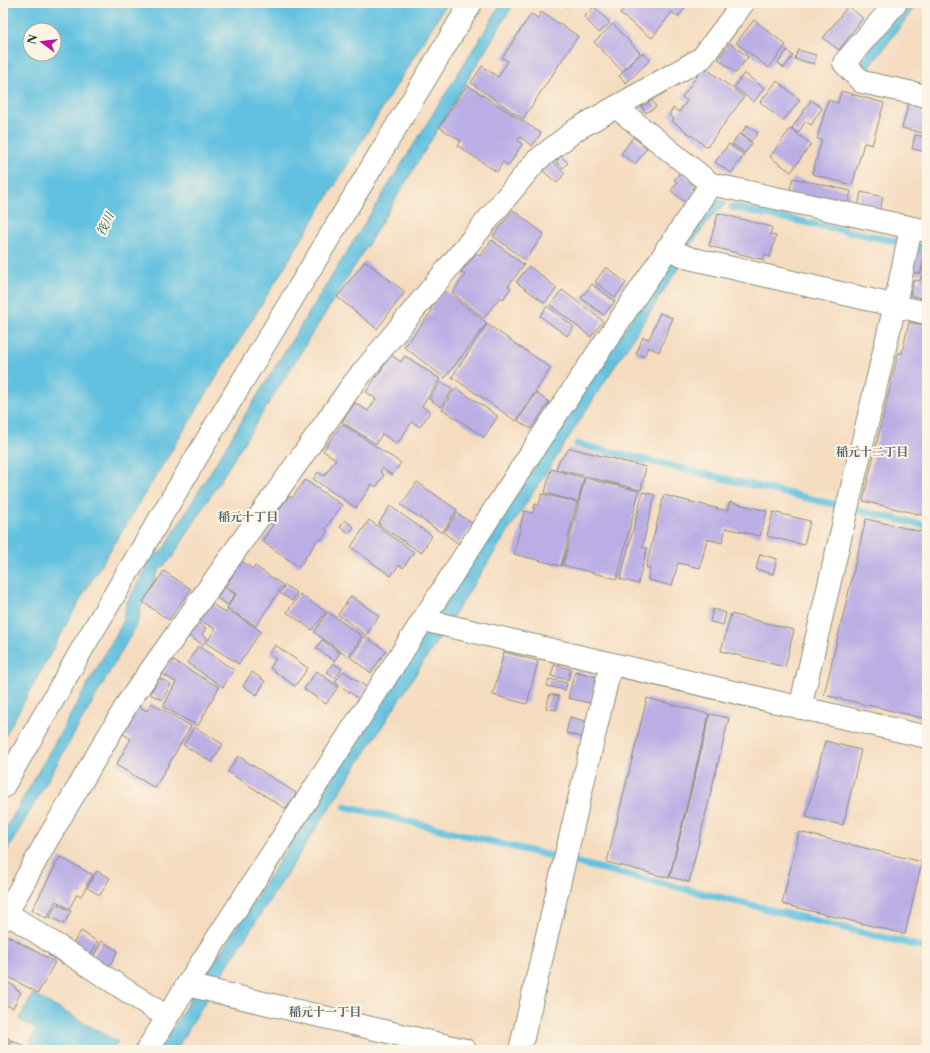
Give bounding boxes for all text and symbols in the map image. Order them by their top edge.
north arrow [22,22,62,62]
text: N [24,33,40,46]
water label: 筏川 [93,208,118,238]
district label: 稲元十二丁目 [836,444,908,459]
district label: 稲元十丁目 [218,509,278,524]
district label: 稲元十一丁目 [289,1004,361,1019]

